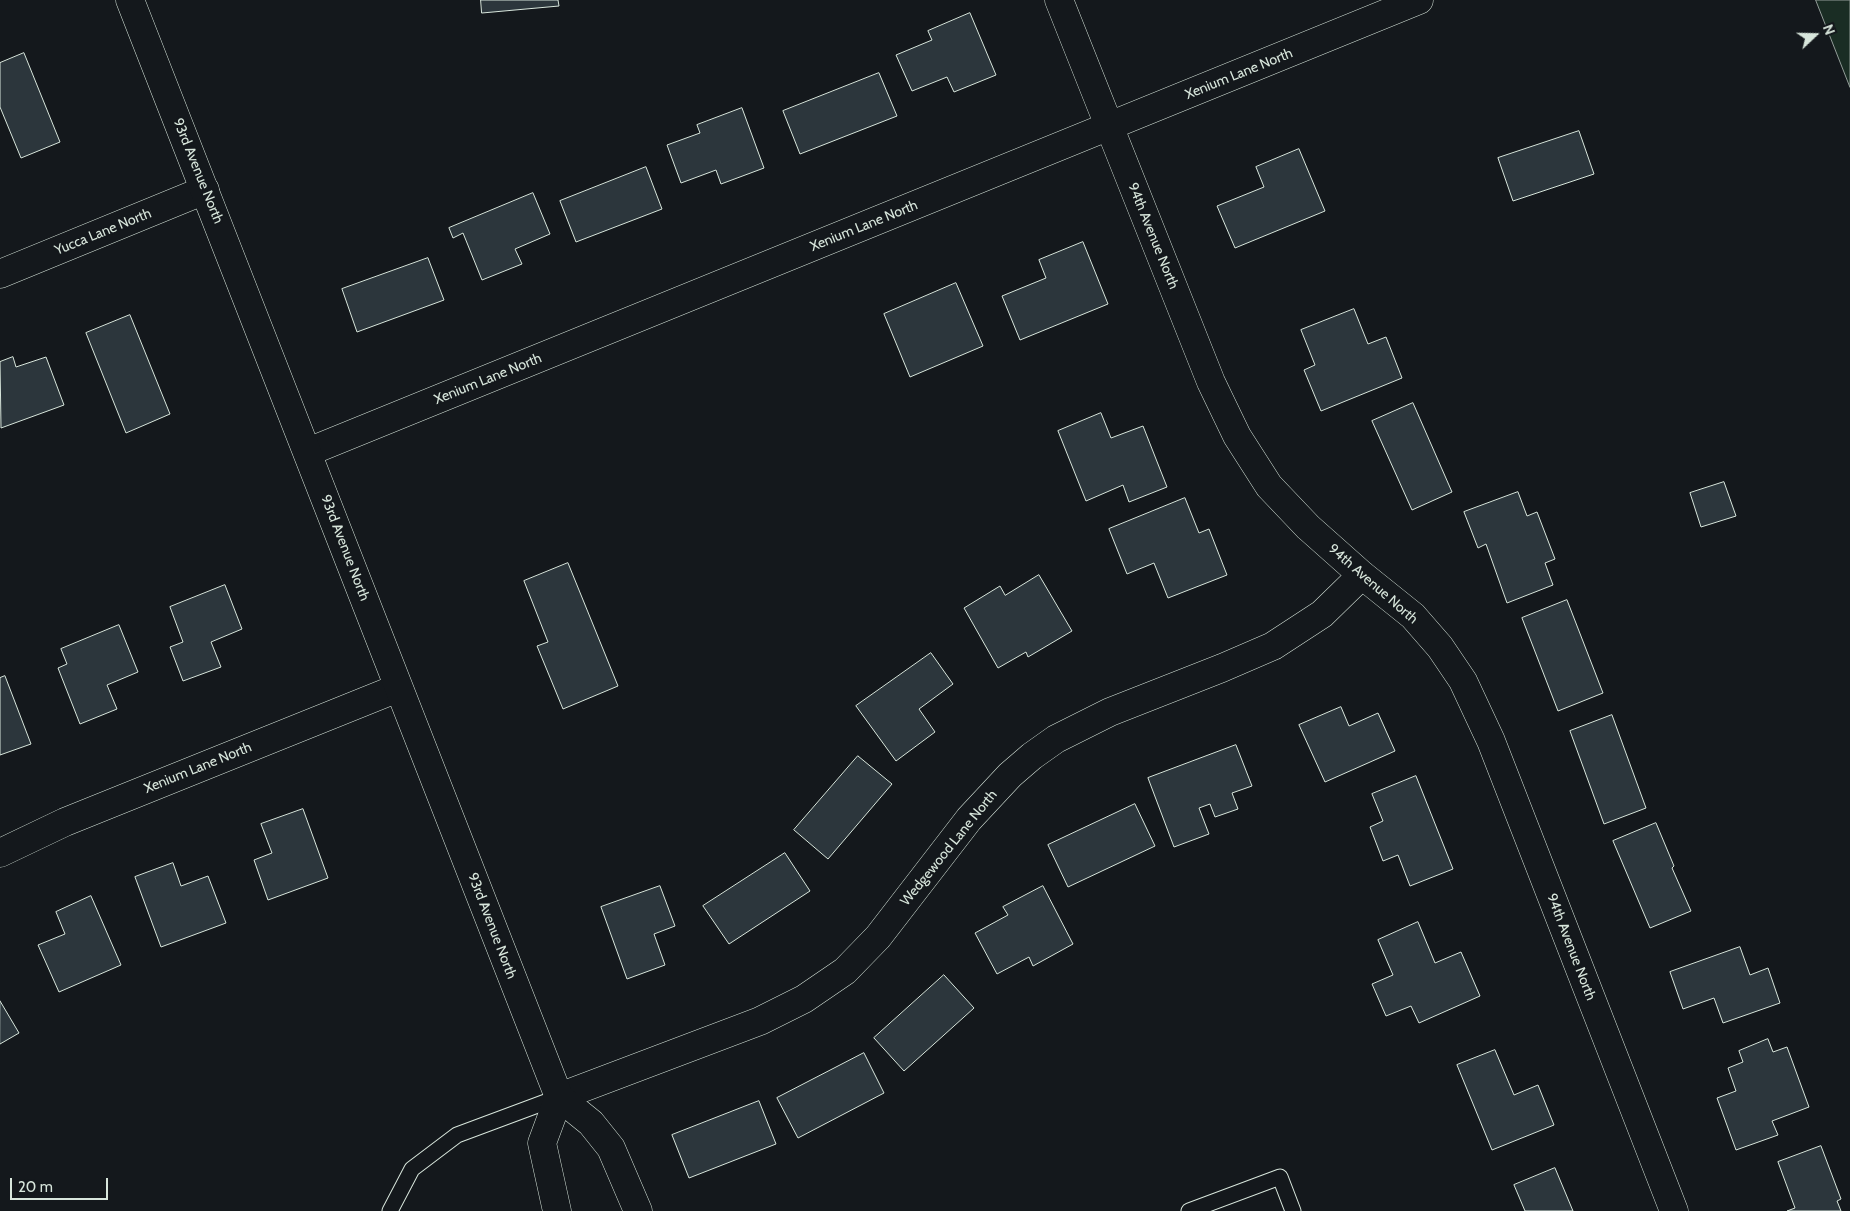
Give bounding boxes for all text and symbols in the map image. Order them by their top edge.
north arrow [1790,10,1840,60]
text: N [1819,22,1839,37]
street label: Xenium Lane North [1183,45,1295,103]
street label: 93rd Avenue North [169,116,227,226]
street label: 94th Avenue North [1124,180,1182,292]
street label: Xenium Lane North [808,197,920,255]
street label: Yucca Lane North [52,205,154,259]
street label: Xenium Lane North [432,350,544,408]
street label: 93rd Avenue North [317,493,373,603]
street label: 94th Avenue North [1325,541,1421,627]
street label: Xenium Lane North [142,739,254,797]
street label: Wedgewood Lane North [897,787,1001,909]
street label: 93rd Avenue North [464,871,520,981]
street label: 94th Avenue North [1543,891,1599,1003]
scale bar [12,1168,110,1200]
text: 20 m [18,1178,53,1196]

